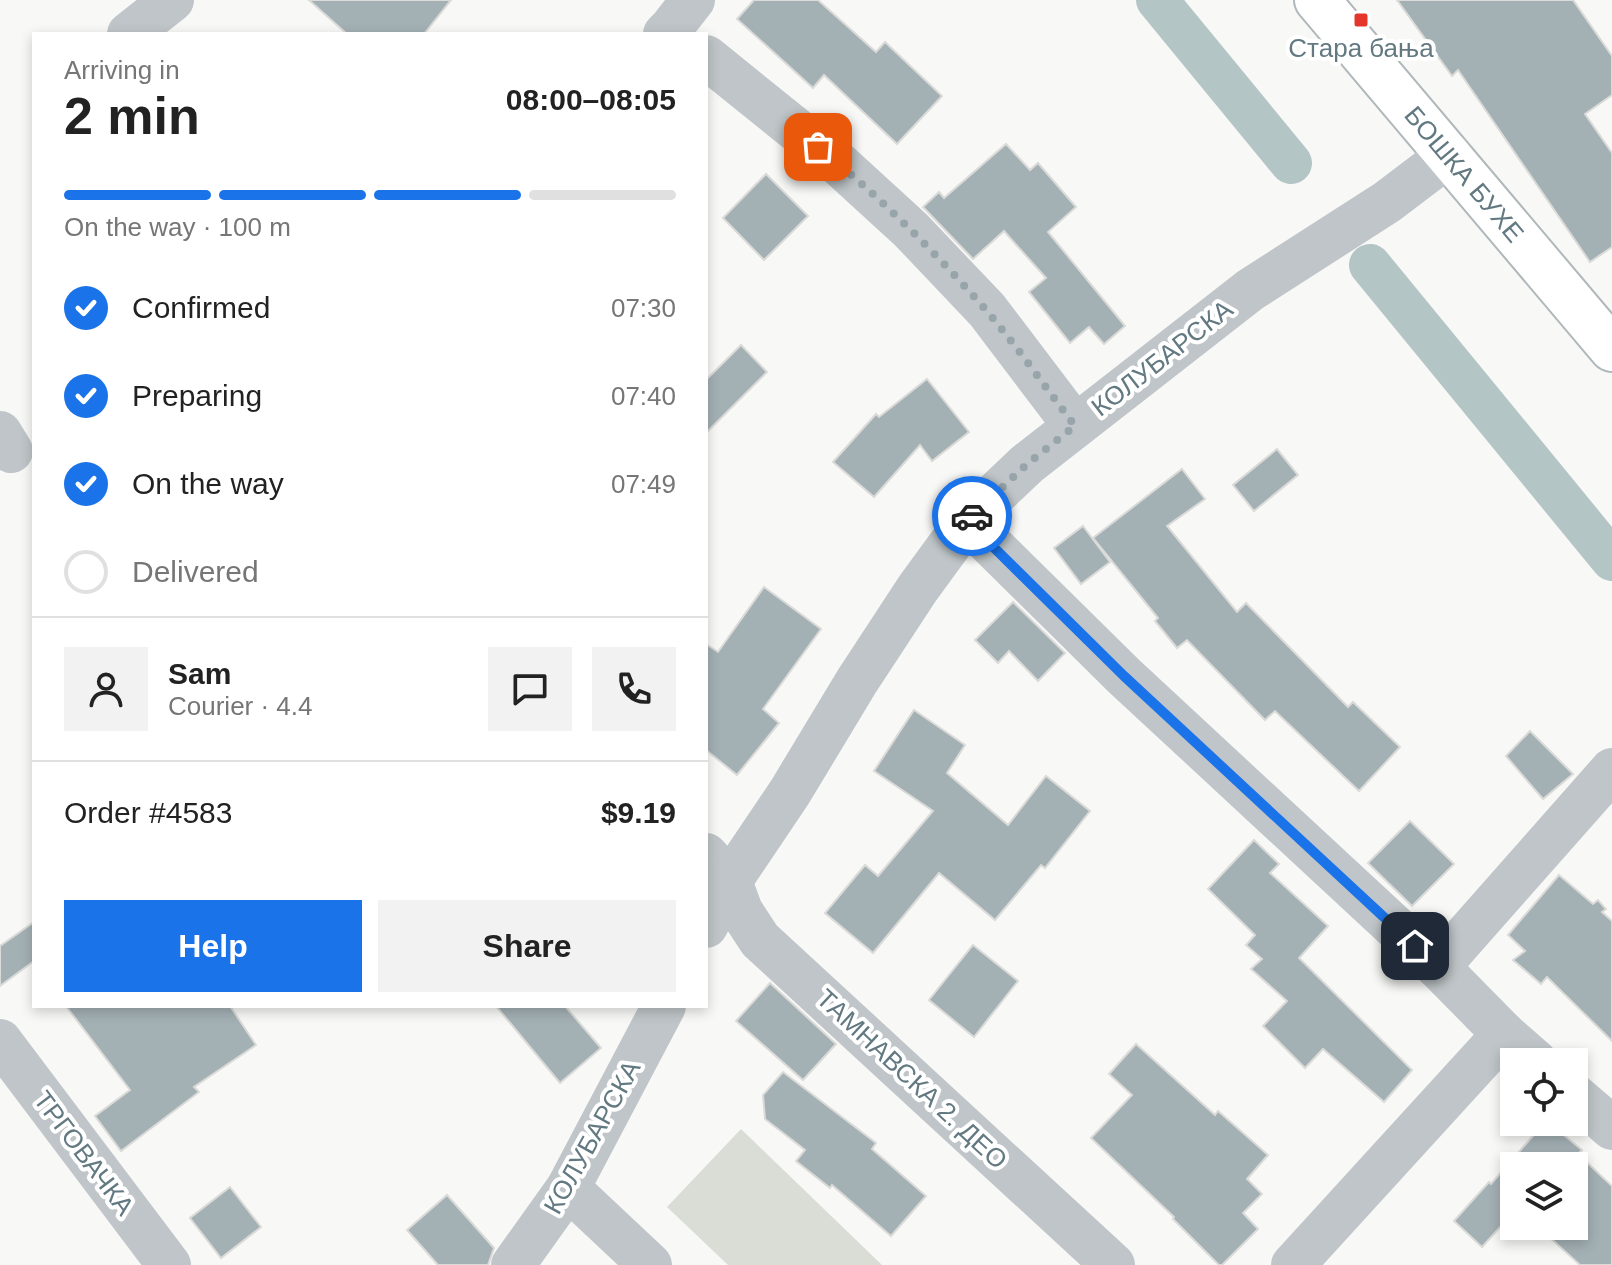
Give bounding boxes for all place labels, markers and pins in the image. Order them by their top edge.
marker: Стара бања [1352,11,1370,29]
place label: Стара бања [1288,33,1434,63]
pin [784,113,852,181]
pin [1381,912,1449,980]

